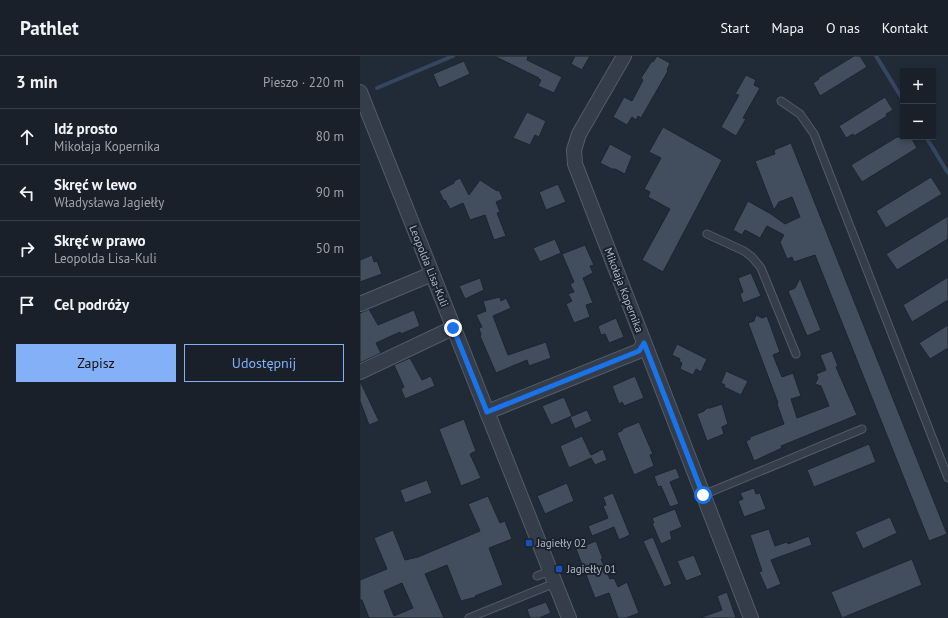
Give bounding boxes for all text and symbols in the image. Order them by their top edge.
text: Pathlet [20,16,79,40]
text: Start [720,19,749,37]
text: Mapa [771,19,804,37]
text: O nas [826,19,860,37]
text: Kontakt [882,19,928,37]
map controls [900,68,936,140]
button: + [900,68,936,104]
text: 3 min [16,71,57,93]
text: Pieszo · 220 m [263,74,344,91]
button: − [900,104,936,140]
text: Idź prosto [54,119,118,138]
icon: ahead [16,126,38,148]
text: 80 m [316,128,344,145]
text: Mikołaja Kopernika [54,138,160,155]
text: Skręć w lewo [54,175,137,194]
icon: left [16,182,38,204]
text: 90 m [316,184,344,201]
text: Władysława Jagiełły [54,194,164,211]
street label: Leopolda Lisa-Kuli [406,223,452,309]
text: Skręć w prawo [54,231,146,250]
icon: right [16,238,38,260]
text: 50 m [316,240,344,257]
street label: Mikołaja Kopernika [601,246,647,334]
text: Leopolda Lisa-Kuli [54,250,157,267]
icon: arrive [16,294,38,316]
text: Cel podróży [54,295,129,314]
route end [444,319,462,337]
button: Zapisz [16,344,176,382]
button: Udostępnij [184,344,344,382]
route start [694,486,712,504]
place label: Jagiełły 02 [536,536,586,550]
marker: Jagiełły 02 [524,538,534,548]
place label: Jagiełły 01 [566,562,616,576]
marker: Jagiełły 01 [554,564,564,574]

